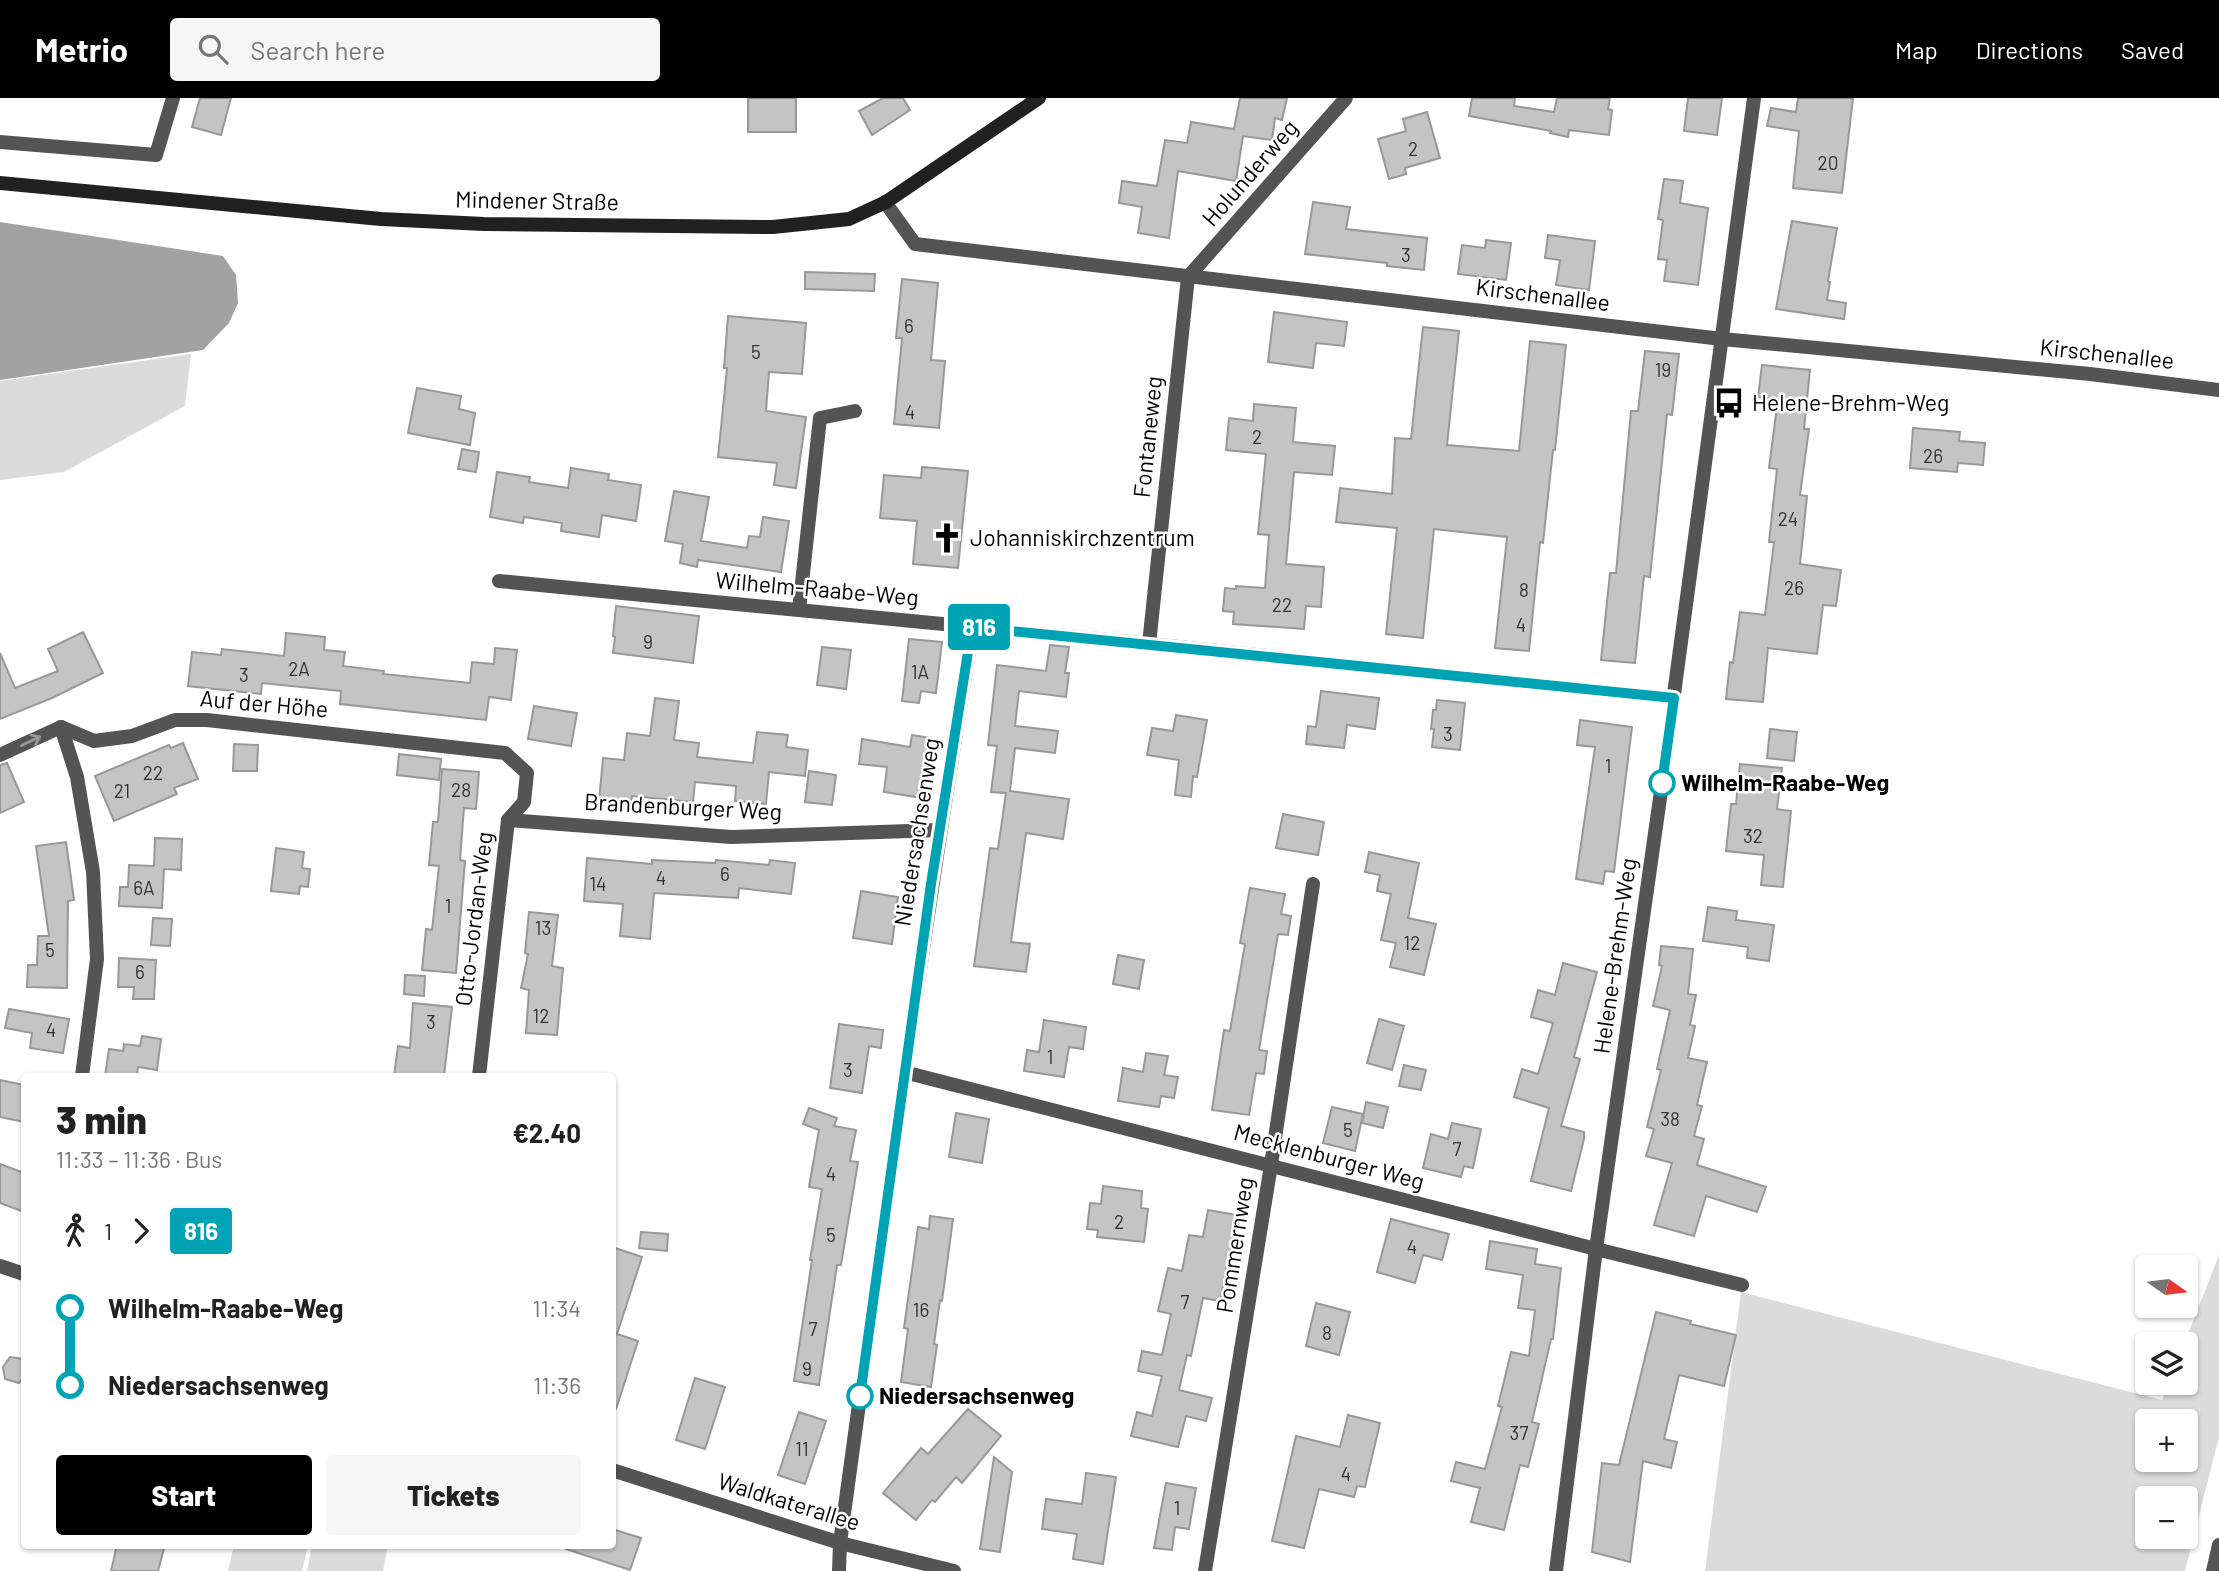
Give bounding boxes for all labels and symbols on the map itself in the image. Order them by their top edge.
street label: Holunderweg [1195,113,1303,231]
house number: 2 [1408,137,1418,160]
house number: 20 [1818,151,1838,174]
street label: Mindener Straße [455,185,619,215]
house number: 3 [1401,243,1411,266]
street label: Kirschenallee [1474,272,1612,316]
house number: 6 [904,314,914,337]
street label: Kirschenallee [2039,332,2176,374]
house number: 5 [751,340,761,363]
house number: 19 [1655,358,1671,381]
street label: Fontaneweg [1127,375,1167,499]
bus stop icon: Helene-Brehm-Weg [1712,386,1746,420]
place label: Helene-Brehm-Weg [1752,388,1949,416]
house number: 4 [905,400,915,423]
house number: 2 [1252,425,1262,448]
house number: 26 [1923,444,1943,467]
house number: 24 [1778,507,1798,530]
church icon: Johanniskirchzentrum [930,521,964,555]
place label: Johanniskirchzentrum [970,523,1195,551]
street label: Wilhelm-Raabe-Weg [714,565,920,611]
house number: 26 [1784,576,1804,599]
house number: 8 [1519,578,1529,601]
house number: 22 [1272,593,1292,616]
line badge: 816 [939,604,1019,650]
house number: 4 [1516,613,1526,636]
house number: 9 [643,630,653,653]
house number: 2A [288,657,310,680]
house number: 1A [911,660,929,683]
house number: 3 [239,663,249,686]
street label: Auf der Höhe [199,683,329,723]
house number: 3 [1443,722,1453,745]
one-way arrow [20,734,41,747]
street label: Niedersachsenweg [887,736,945,928]
house number: 1 [1605,754,1611,777]
house number: 22 [143,761,163,784]
place label: Wilhelm-Raabe-Weg [1681,768,1889,796]
marker: Wilhelm-Raabe-Weg [1649,770,1675,796]
house number: 28 [451,778,471,801]
house number: 21 [114,779,130,802]
street label: Brandenburger Weg [583,787,783,825]
house number: 32 [1743,824,1763,847]
street label: Otto-Jordan-Weg [448,830,498,1008]
street label: Helene-Brehm-Weg [1586,856,1642,1055]
house number: 6 [720,862,730,885]
house number: 4 [656,866,666,889]
house number: 14 [589,872,607,895]
house number: 6A [133,876,155,899]
house number: 1 [445,894,451,917]
house number: 13 [535,916,551,939]
house number: 12 [1404,931,1420,954]
house number: 5 [45,938,55,961]
house number: 6 [135,960,145,983]
house number: 12 [533,1004,549,1027]
house number: 3 [426,1010,436,1033]
house number: 4 [46,1018,56,1041]
house number: 1 [1047,1045,1053,1068]
house number: 3 [843,1058,853,1081]
house number: 38 [1660,1107,1680,1130]
street label: Mecklenburger Weg [1231,1117,1428,1195]
house number: 5 [1343,1118,1353,1141]
house number: 7 [1453,1137,1462,1160]
house number: 4 [826,1162,836,1185]
street label: Pommernweg [1209,1175,1259,1315]
house number: 2 [1114,1210,1124,1233]
house number: 5 [826,1223,836,1246]
house number: 4 [1407,1235,1417,1258]
north arrow [2135,1255,2198,1318]
house number: 7 [1181,1290,1190,1313]
house number: 16 [913,1298,929,1321]
house number: 7 [809,1317,818,1340]
house number: 8 [1322,1321,1332,1344]
house number: 9 [802,1357,812,1380]
place label: Niedersachsenweg [879,1381,1074,1409]
marker: Niedersachsenweg [847,1383,873,1409]
house number: 37 [1510,1421,1528,1444]
house number: 11 [795,1437,809,1460]
house number: 4 [1341,1462,1351,1485]
street label: Waldkaterallee [715,1466,864,1536]
house number: 1 [1174,1496,1180,1519]

